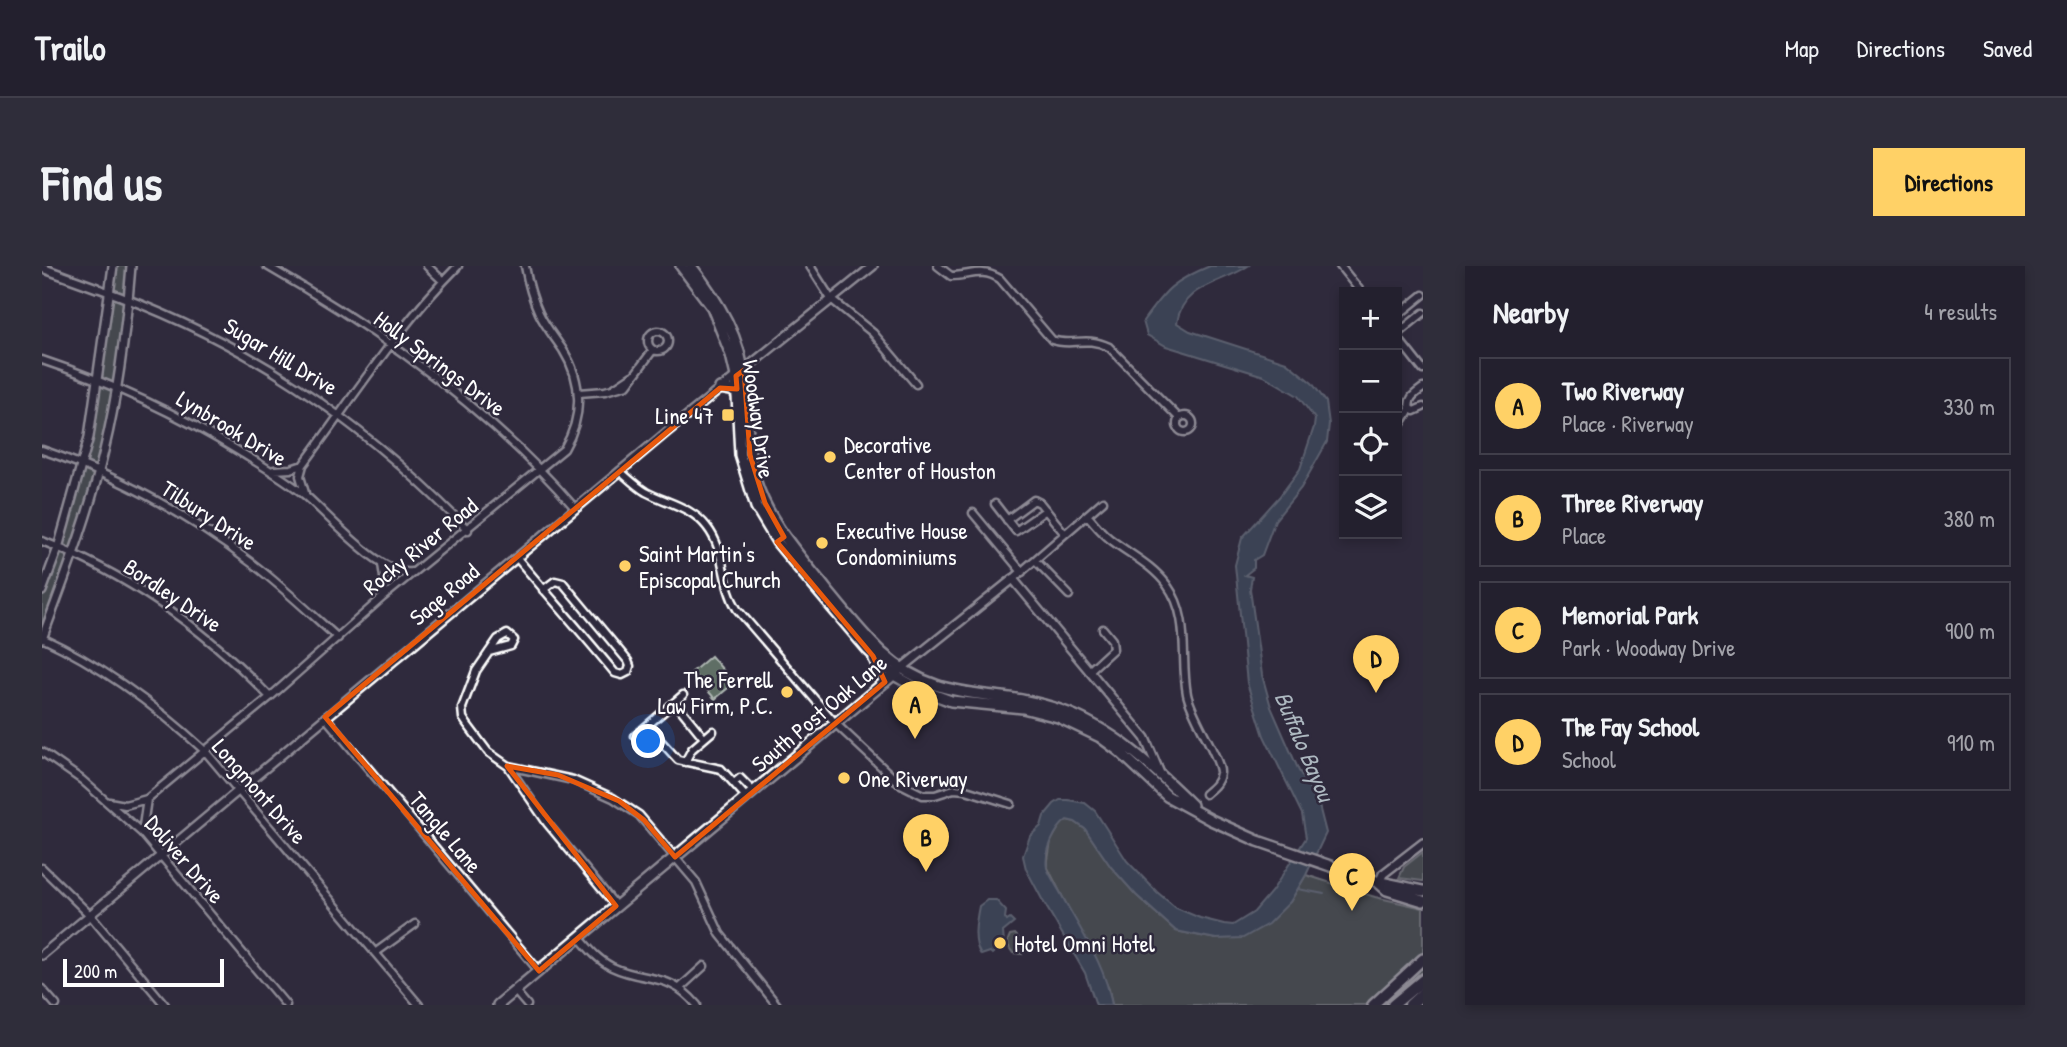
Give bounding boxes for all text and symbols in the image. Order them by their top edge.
text: Trailo [35,26,106,70]
text: Map [1785,32,1819,64]
text: Directions [1857,32,1945,64]
text: Saved [1983,32,2032,64]
button: Directions [1873,148,2025,216]
text: Find us [42,149,162,215]
map controls [1339,287,1402,539]
button: + [1339,287,1402,350]
text: Nearby [1493,292,1569,332]
text: 4 results [1924,296,1997,327]
street label: Holly Springs Drive [368,303,512,423]
street label: Sugar Hill Drive [218,310,344,402]
button: − [1339,350,1402,413]
street label: Woodway Drive [735,358,783,480]
text: Two Riverway [1562,373,1684,408]
street label: Lynbrook Drive [171,383,293,473]
text: A [1512,391,1524,422]
text: 330 m [1943,391,1995,422]
place label: Line 47 [655,400,714,431]
marker: Line 47 [720,407,736,423]
text: Place · Riverway [1562,408,1694,439]
button: locate [1339,413,1402,476]
place label: Decorative Center of Houston [844,429,996,486]
marker: Decorative Center of Houston [822,449,838,465]
street label: Tilbury Drive [155,473,263,557]
button: layers [1339,476,1402,539]
text: Three Riverway [1562,485,1703,520]
street label: Rocky River Road [356,490,484,602]
text: B [1512,503,1524,534]
text: 380 m [1944,503,1995,534]
place label: Executive House Condominiums [836,515,968,572]
text: Place [1562,520,1606,551]
marker: Executive House Condominiums [814,535,830,551]
place label: Saint Martin's Episcopal Church [639,538,781,595]
street label: Bordley Drive [118,551,228,639]
street label: Sage Road [403,556,485,632]
marker: Saint Martin's Episcopal Church [617,558,633,574]
text: Memorial Park [1562,597,1698,632]
text: C [1512,615,1524,646]
text: 900 m [1945,615,1995,646]
text: Park · Woodway Drive [1562,632,1735,663]
pin: D [1353,635,1399,693]
street label: South Post Oak Lane [745,647,893,779]
place label: The Ferrell Law Firm, P.C. [658,664,774,721]
pin: A [892,681,938,739]
marker: The Ferrell Law Firm, P.C. [779,684,795,700]
water label: Buffalo Bayou [1267,686,1343,808]
text: The Fay School [1562,709,1699,744]
your location [631,724,665,758]
text: D [1513,727,1523,758]
text: 910 m [1947,727,1995,758]
street label: Longmont Drive [206,732,314,850]
text: School [1562,744,1616,775]
place label: One Riverway [858,763,968,794]
marker: One Riverway [836,770,852,786]
street label: Tangle Lane [403,784,489,880]
street label: Doliver Drive [138,808,232,910]
pin: B [903,814,949,872]
pin: C [1329,853,1375,911]
place label: Hotel Omni Hotel [1014,928,1156,959]
marker: Hotel Omni Hotel [992,935,1008,951]
scale bar [63,956,224,988]
text: 200 m [74,958,117,984]

